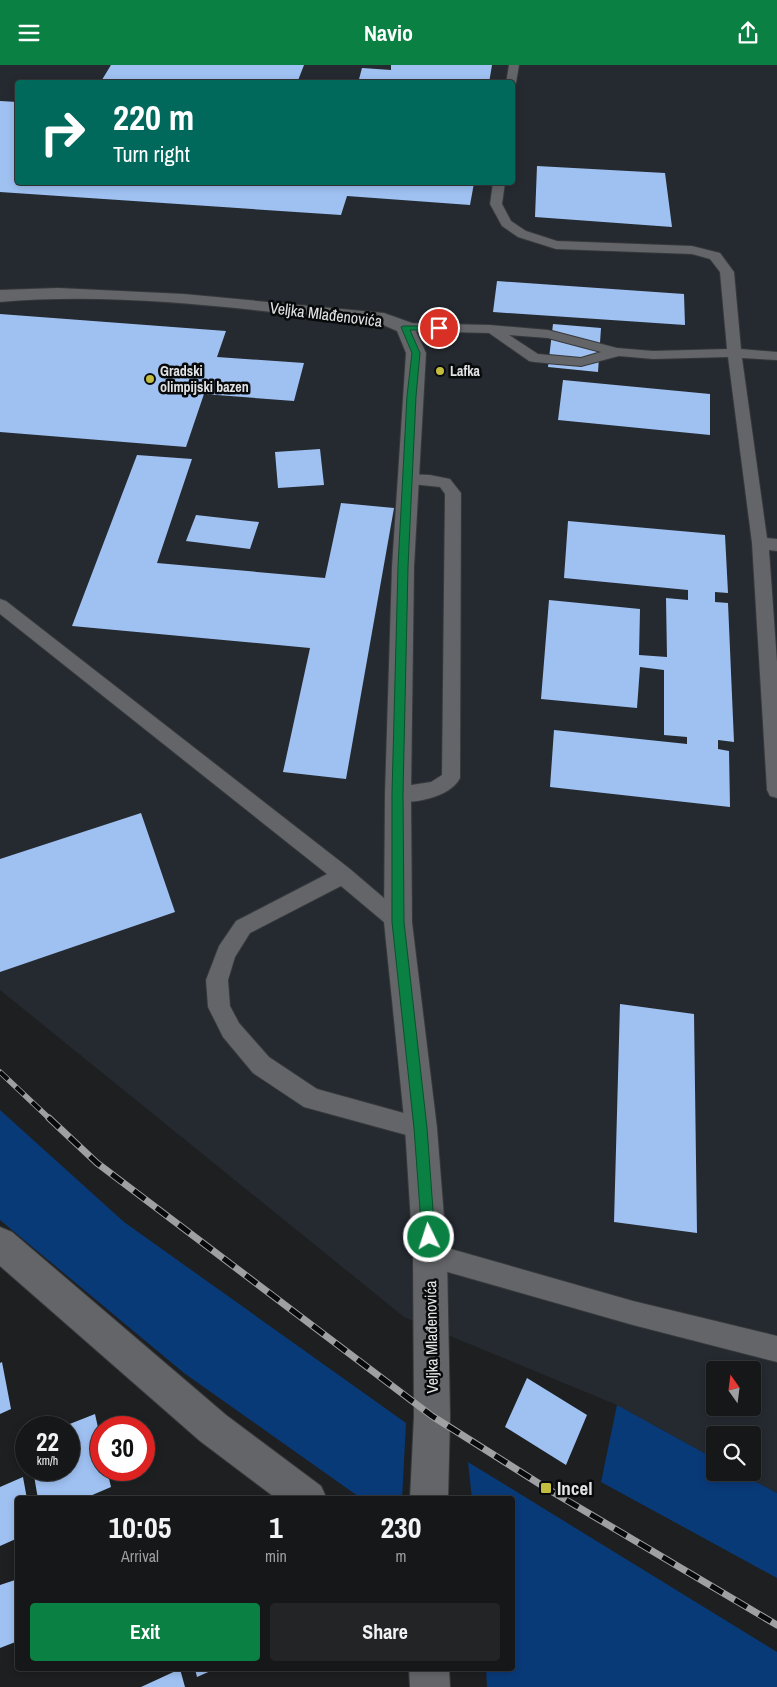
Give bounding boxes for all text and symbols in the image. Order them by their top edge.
text: Navio [364,18,413,48]
icon: menu [15,19,43,47]
icon: share [734,19,762,47]
text: 220 m [113,94,194,141]
icon: right [30,100,95,165]
text: Turn right [113,139,190,169]
street label: Veljka Mlađenovića [269,296,384,332]
pin [418,307,460,349]
icon: arrive [425,314,453,342]
place label: Gradski olimpijski bazen [160,362,249,396]
place label: Lafka [450,362,481,380]
marker: Lafka [434,365,446,377]
marker: Gradski olimpijski bazen [144,373,156,385]
position arrow [402,1210,454,1262]
street label: Veljka Mlađenovića [419,1280,443,1394]
north arrow [706,1361,761,1416]
map controls [706,1361,761,1481]
speed limit sign: 30 [90,1416,155,1481]
text: 22 [36,1425,59,1459]
button: search [706,1426,761,1481]
text: km/h [37,1453,58,1469]
place label: Incel [557,1475,593,1501]
marker: Incel [539,1481,553,1495]
text: 10:05 [109,1507,171,1547]
text: 1 [269,1507,283,1547]
text: 230 [380,1507,421,1547]
text: Arrival [121,1545,159,1567]
text: min [265,1545,287,1567]
text: m [395,1545,406,1567]
button: Exit [30,1603,260,1661]
button: Share [270,1603,500,1661]

